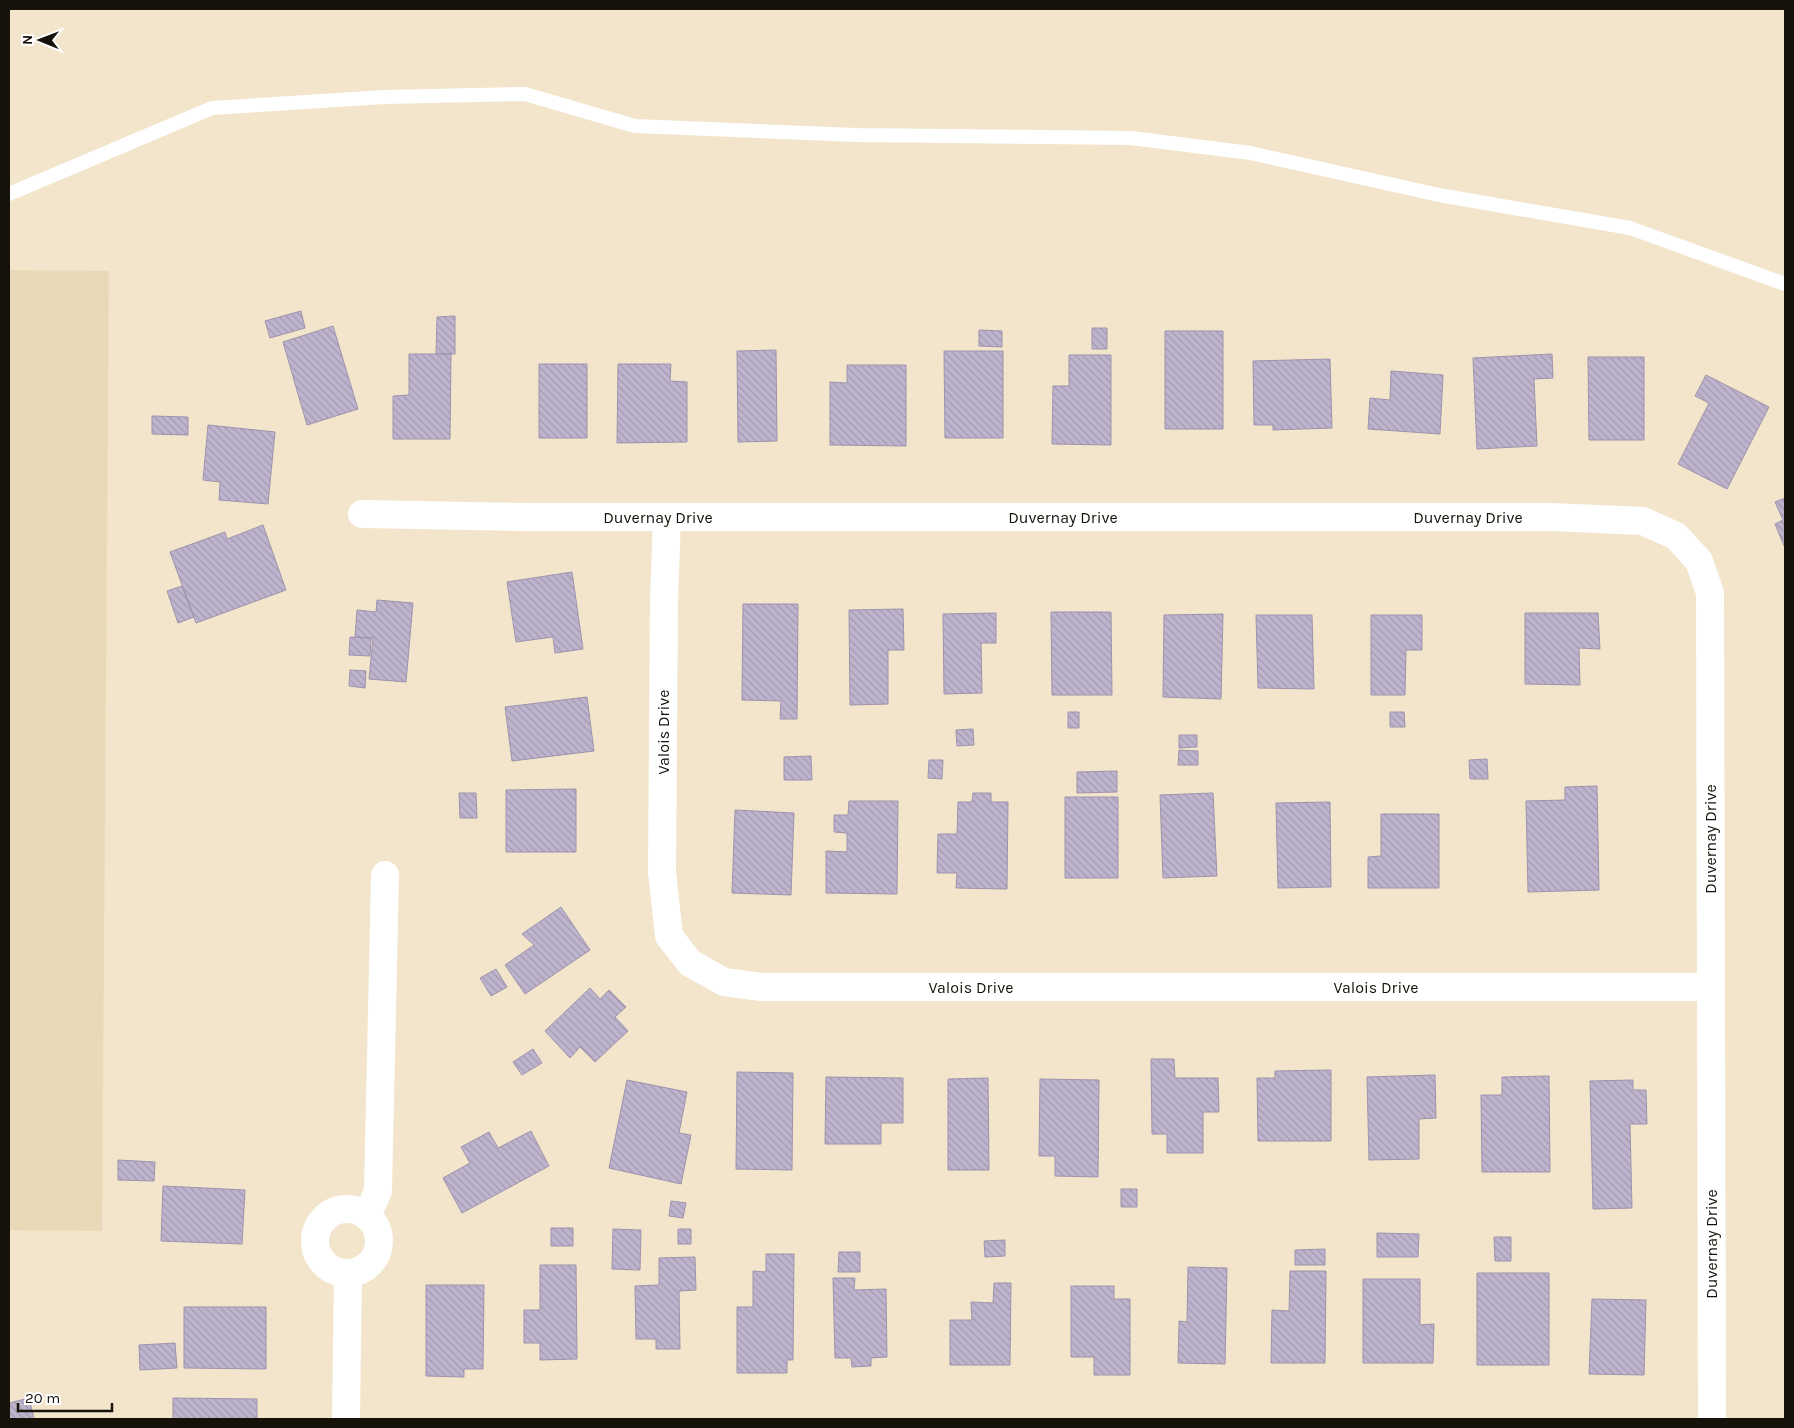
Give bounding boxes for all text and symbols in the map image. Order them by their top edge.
north arrow [15,15,65,65]
text: N [19,35,36,45]
street label: Duvernay Drive [603,508,713,527]
street label: Duvernay Drive [1008,508,1118,527]
street label: Duvernay Drive [1413,508,1523,527]
street label: Valois Drive [654,690,673,774]
street label: Duvernay Drive [1701,784,1720,894]
street label: Valois Drive [929,978,1013,997]
street label: Valois Drive [1334,978,1418,997]
street label: Duvernay Drive [1702,1189,1721,1299]
scale bar [18,1380,111,1412]
text: 20 m [25,1389,60,1407]

